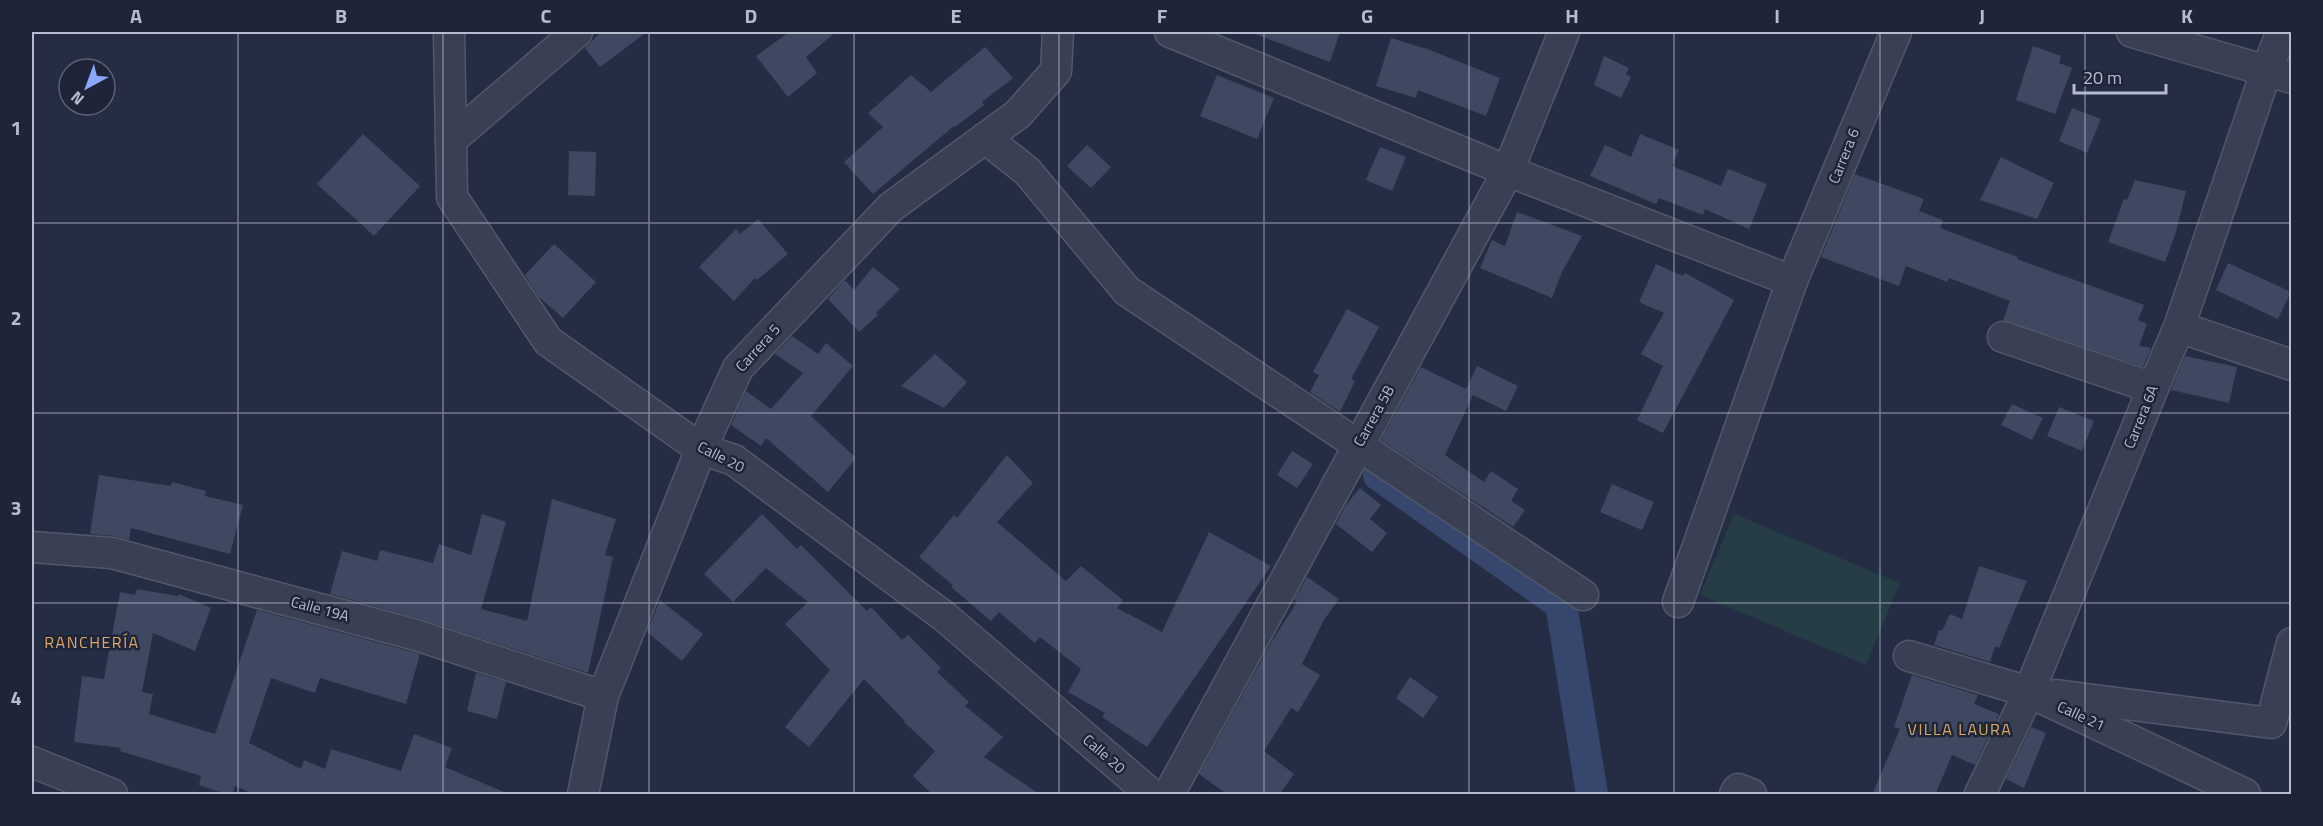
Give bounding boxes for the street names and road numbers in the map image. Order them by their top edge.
street label: Carrera 6 [1822,125,1865,187]
street label: Carrera 5 [730,318,786,377]
street label: Carrera 5B [1347,381,1400,451]
street label: Carrera 6A [2117,381,2164,452]
street label: Calle 20 [694,435,749,478]
street label: Calle 19A [289,590,352,627]
street label: Calle 21 [2054,694,2109,737]
street label: Calle 20 [1078,728,1131,779]

